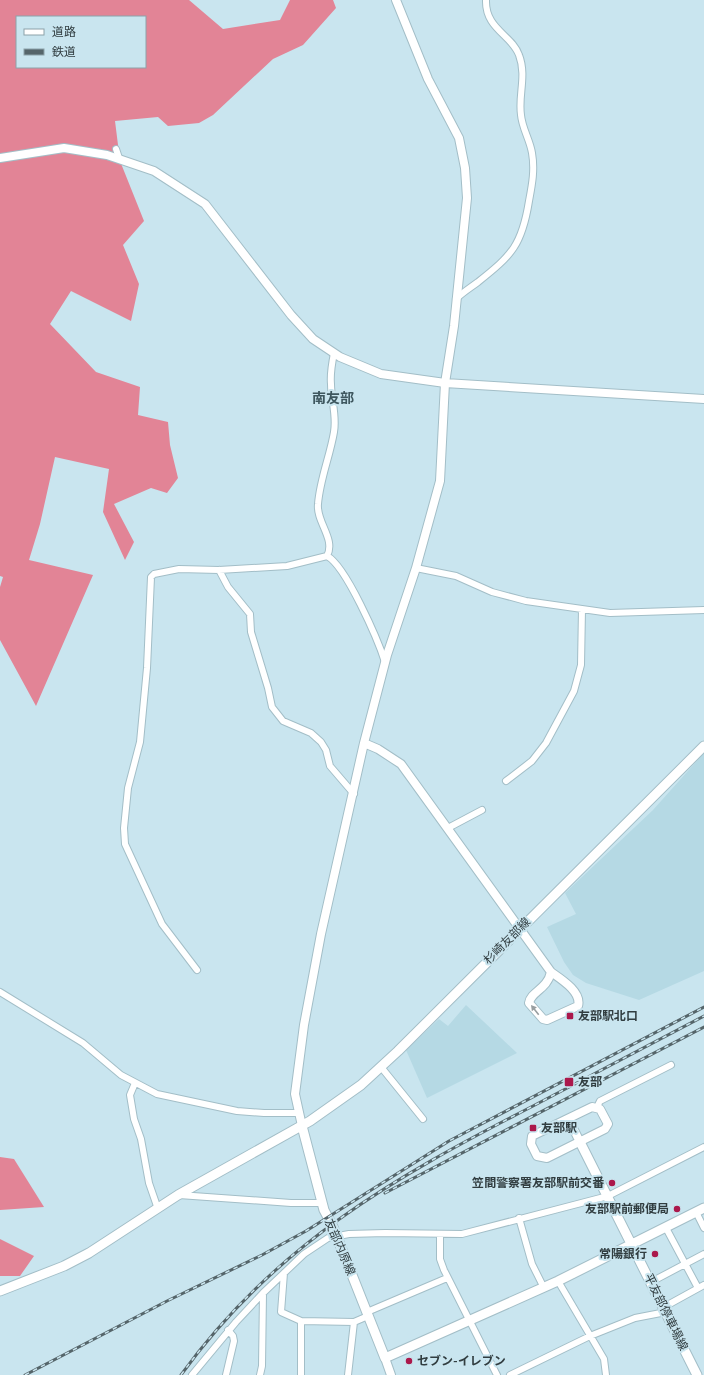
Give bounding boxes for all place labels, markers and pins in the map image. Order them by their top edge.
place label: 友部駅北口 [578,1009,638,1023]
marker: 友部駅北口 [565,1011,575,1021]
place label: 友部 [578,1075,602,1089]
marker: 友部 [563,1076,575,1088]
place label: 友部駅 [541,1121,577,1135]
marker: 友部駅 [528,1123,538,1133]
place label: 笠間警察署友部駅前交番 [471,1176,605,1190]
marker: 笠間警察署友部駅前交番 [607,1178,617,1188]
place label: 友部駅前郵便局 [585,1202,669,1216]
marker: 友部駅前郵便局 [672,1204,682,1214]
place label: 常陽銀行 [599,1247,647,1261]
marker: 常陽銀行 [650,1249,660,1259]
place label: セブン-イレブン [417,1354,506,1368]
marker: セブン-イレブン [404,1356,414,1366]

